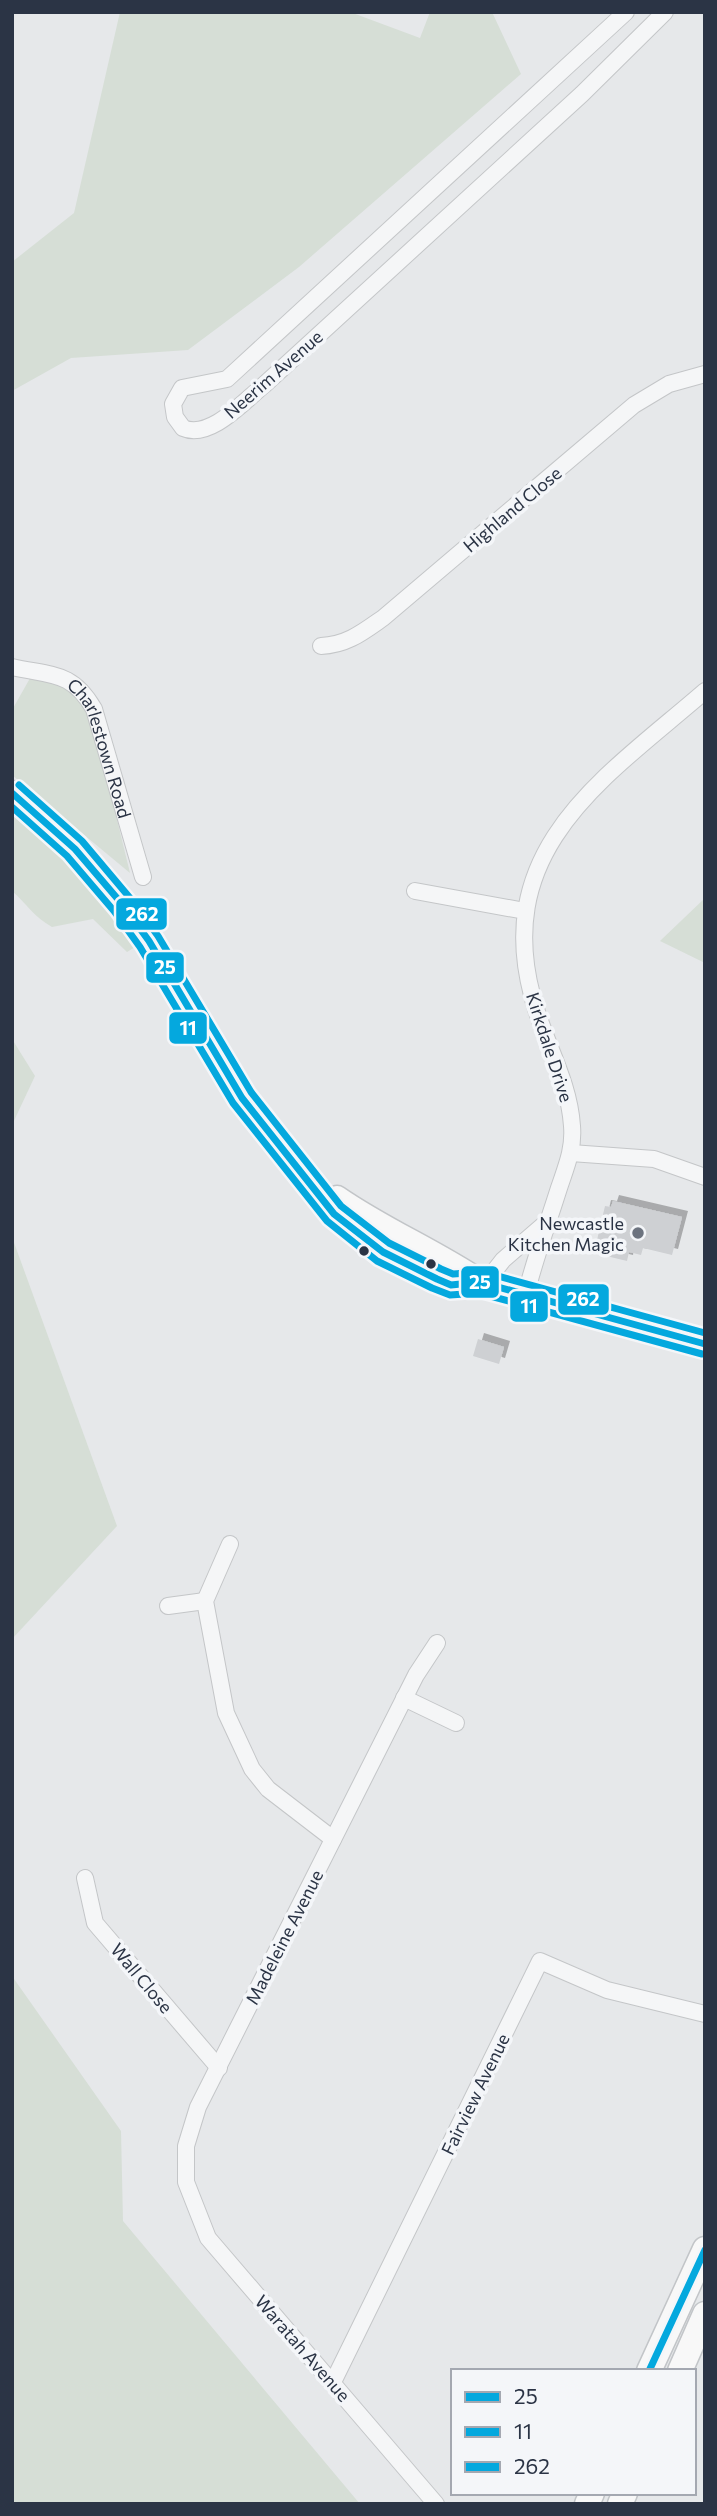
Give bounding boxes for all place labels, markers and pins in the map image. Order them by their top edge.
place label: Newcastle Kitchen Magic [508,1212,624,1255]
marker: Newcastle Kitchen Magic [630,1225,646,1241]
unlabelled marker [357,1244,371,1258]
unlabelled marker [424,1257,438,1271]

